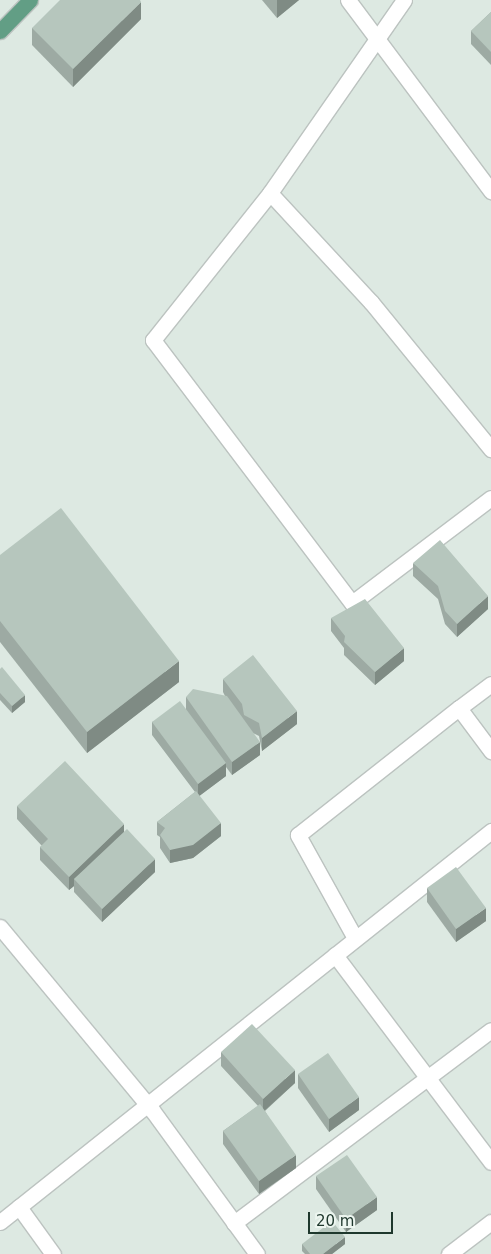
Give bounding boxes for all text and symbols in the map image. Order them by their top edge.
scale bar [311,1202,396,1234]
text: 20 m [316,1212,354,1230]

